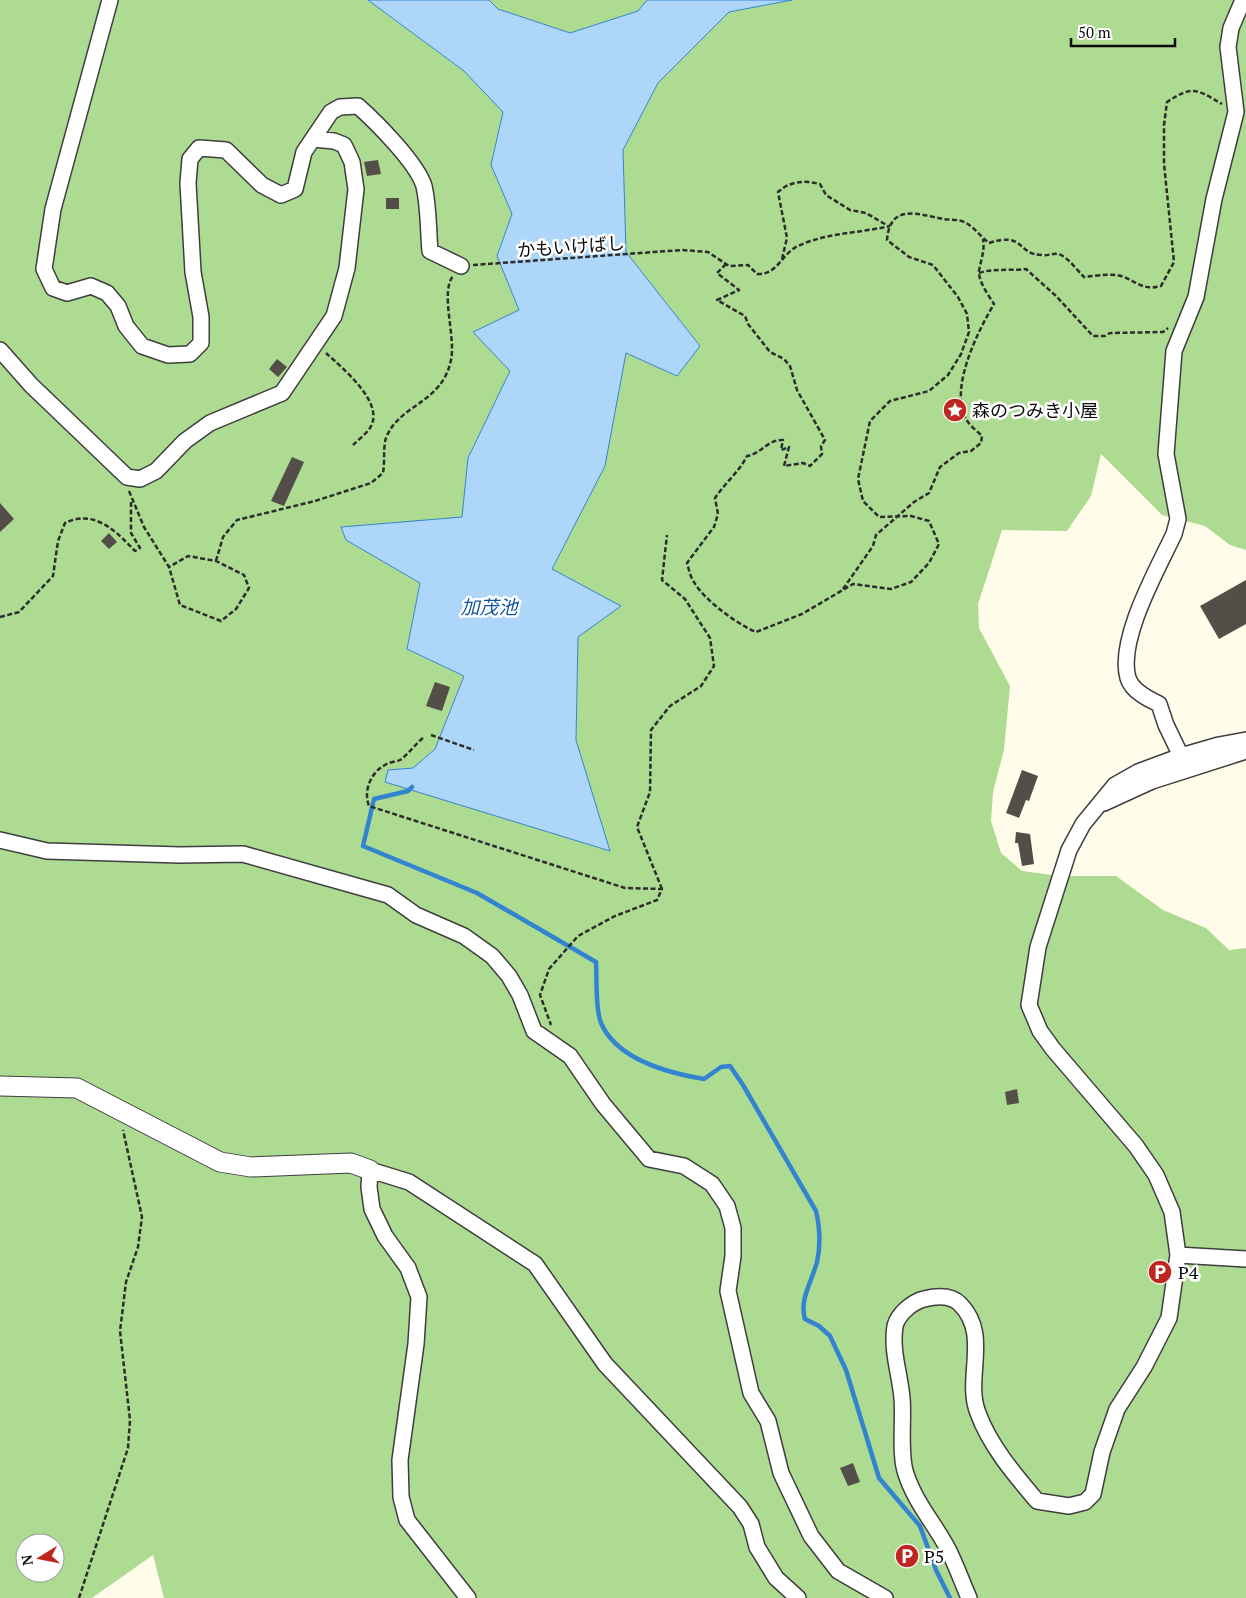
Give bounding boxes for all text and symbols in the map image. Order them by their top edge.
scale bar [1071,15,1175,47]
text: 50 m [1078,22,1111,42]
street label: かもいけばし [516,230,626,262]
place icon: 森のつみき小屋 [942,397,968,423]
place label: 森のつみき小屋 [972,398,1098,422]
water label: 加茂池 [460,594,519,619]
parking icon: P4 [1147,1259,1173,1285]
place label: P4 [1178,1260,1199,1284]
north arrow [15,1533,65,1583]
parking icon: P5 [894,1543,920,1569]
place label: P5 [924,1544,944,1568]
text: N [16,1553,37,1567]

